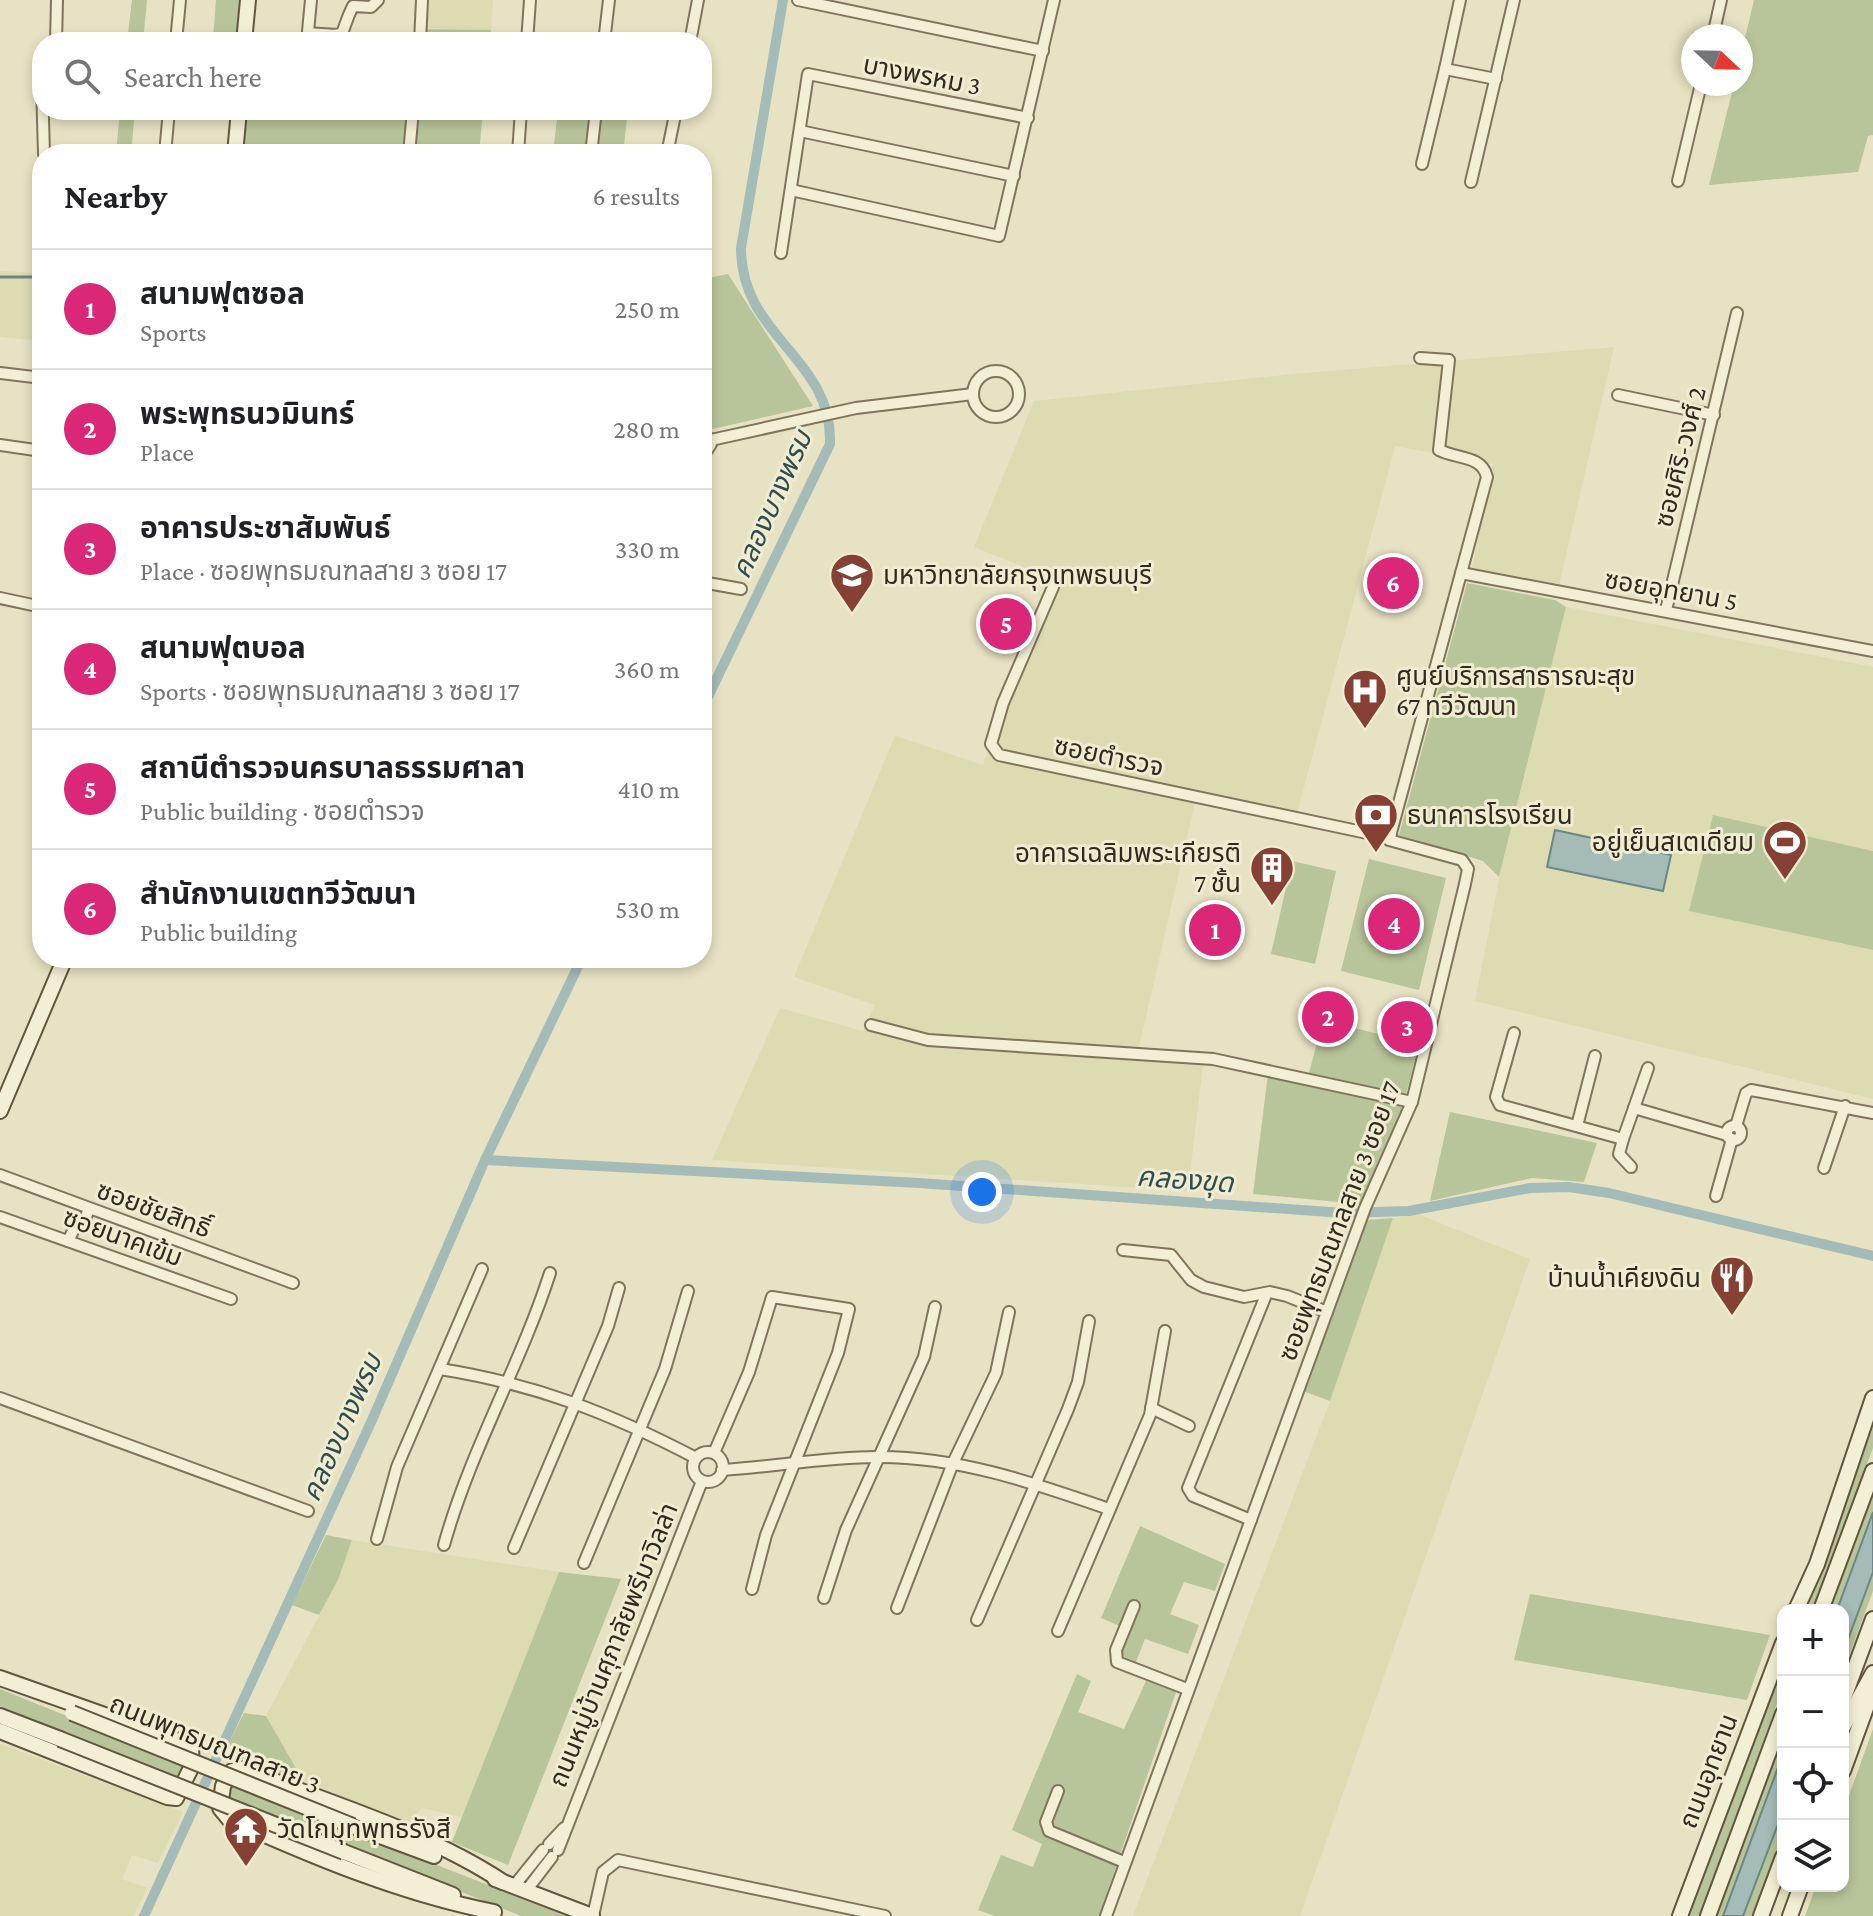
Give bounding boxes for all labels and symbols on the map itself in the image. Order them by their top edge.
north arrow [1681,24,1753,96]
street label: บางพรหม 3 [861,50,983,101]
street label: ซอยศิริ-วงศ์ 2 [1649,384,1712,530]
water label: คลองบางพรม [725,424,818,583]
school or university icon: มหาวิทยาลัยกรุงเทพธนบุรี [828,551,876,614]
pin: 6 [1367,553,1419,613]
place label: มหาวิทยาลัยกรุงเทพธนบุรี [883,561,1152,591]
street label: ซอยอุทยาน 5 [1602,565,1740,617]
pin: 5 [980,594,1032,654]
place label: ศูนย์บริการสาธารณะสุข 67 ทวีวัฒนา [1396,662,1635,721]
hospital icon: ศูนย์บริการสาธารณะสุข 67 ทวีวัฒนา [1341,667,1389,730]
street label: ซอยตำรวจ [1051,731,1166,782]
bank icon: ธนาคารโรงเรียน [1352,791,1400,854]
place label: ธนาคารโรงเรียน [1407,801,1573,830]
sports icon: อยู่เย็นสเตเดียม [1761,818,1809,881]
place label: อยู่เย็นสเตเดียม [1592,828,1754,858]
place label: อาคารเฉลิมพระเกียรติ 7 ชั้น [1015,839,1241,898]
building icon: อาคารเฉลิมพระเกียรติ 7 ชั้น [1248,844,1296,907]
pin: 4 [1368,894,1420,954]
pin: 1 [1189,900,1241,960]
pin: 2 [1302,987,1354,1047]
pin: 3 [1381,997,1433,1057]
street label: ซอยพุทธมณฑลสาย 3 ซอย 17 [1273,1077,1407,1365]
water label: คลองขุด [1135,1161,1235,1200]
your location [962,1172,1002,1212]
street label: ซอยชัยสิทธิ์ [93,1174,216,1244]
street label: ซอยนาคเข้ม [59,1202,186,1272]
restaurant icon: บ้านน้ำเคียงดิน [1708,1254,1756,1317]
place label: บ้านน้ำเคียงดิน [1548,1260,1701,1293]
water label: คลองบางพรม [295,1347,388,1506]
street label: ถนนหมู่บ้านศุภาลัยพรีมาวิลล่า [543,1499,685,1792]
street label: ถนนพุทธมณฑลสาย 3 [105,1689,324,1801]
street label: ถนนอุทยาน [1673,1710,1744,1833]
temple icon: วัดโกมุทพุทธรังสี [222,1805,270,1868]
place label: วัดโกมุทพุทธรังสี [277,1815,451,1845]

